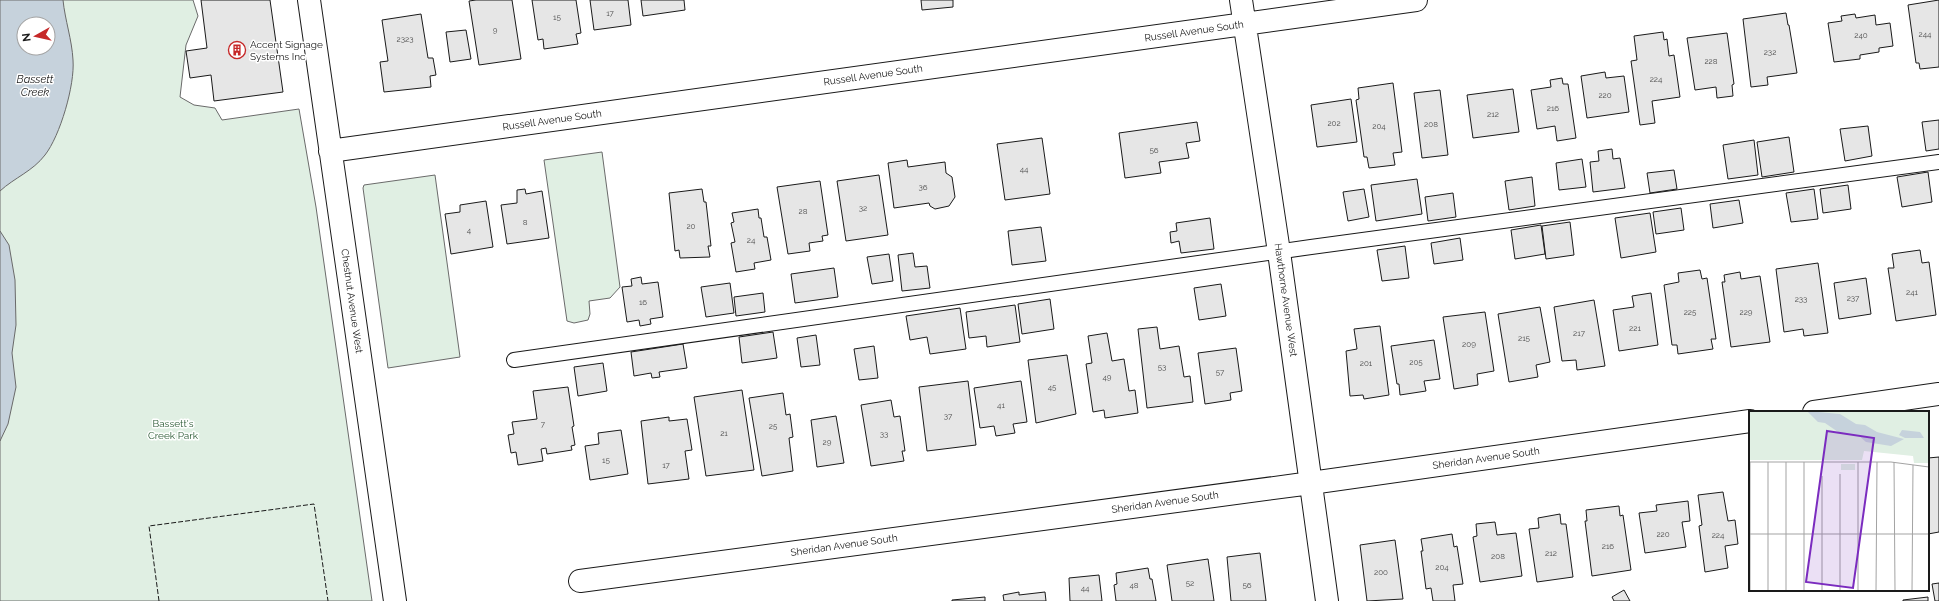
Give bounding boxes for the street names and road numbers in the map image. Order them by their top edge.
street label: Russell Avenue South [1144,19,1244,43]
street label: Russell Avenue South [823,63,923,87]
street label: Russell Avenue South [502,108,602,132]
street label: Hawthorne Avenue West [1273,243,1300,358]
street label: Chestnut Avenue West [339,248,365,355]
street label: Sheridan Avenue South [1432,445,1540,471]
street label: Sheridan Avenue South [1111,489,1219,515]
street label: Sheridan Avenue South [790,532,898,558]

